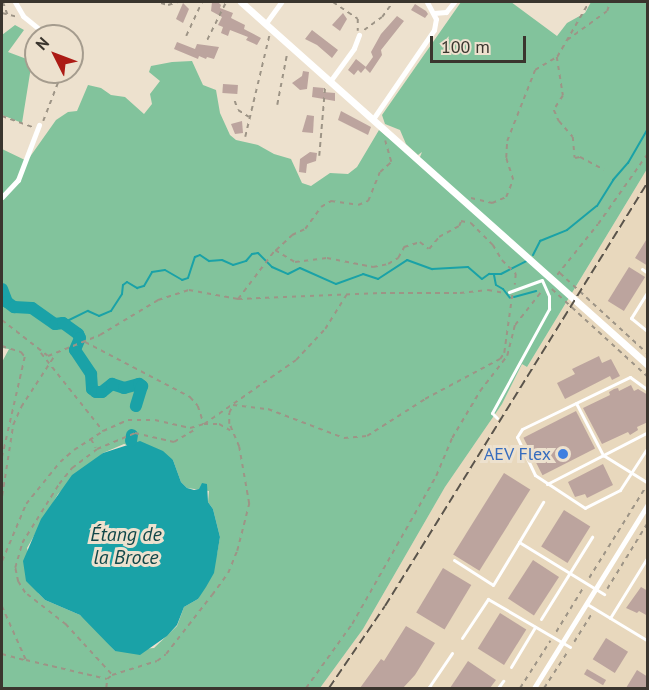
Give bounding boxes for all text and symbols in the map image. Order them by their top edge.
north arrow [24,24,84,84]
scale bar [433,24,529,62]
text: N [31,33,53,54]
text: 100 m [441,35,490,58]
place label: AEV Flex [483,443,551,465]
marker: AEV Flex [556,447,570,461]
water label: Étang de la Broce [90,522,162,569]

